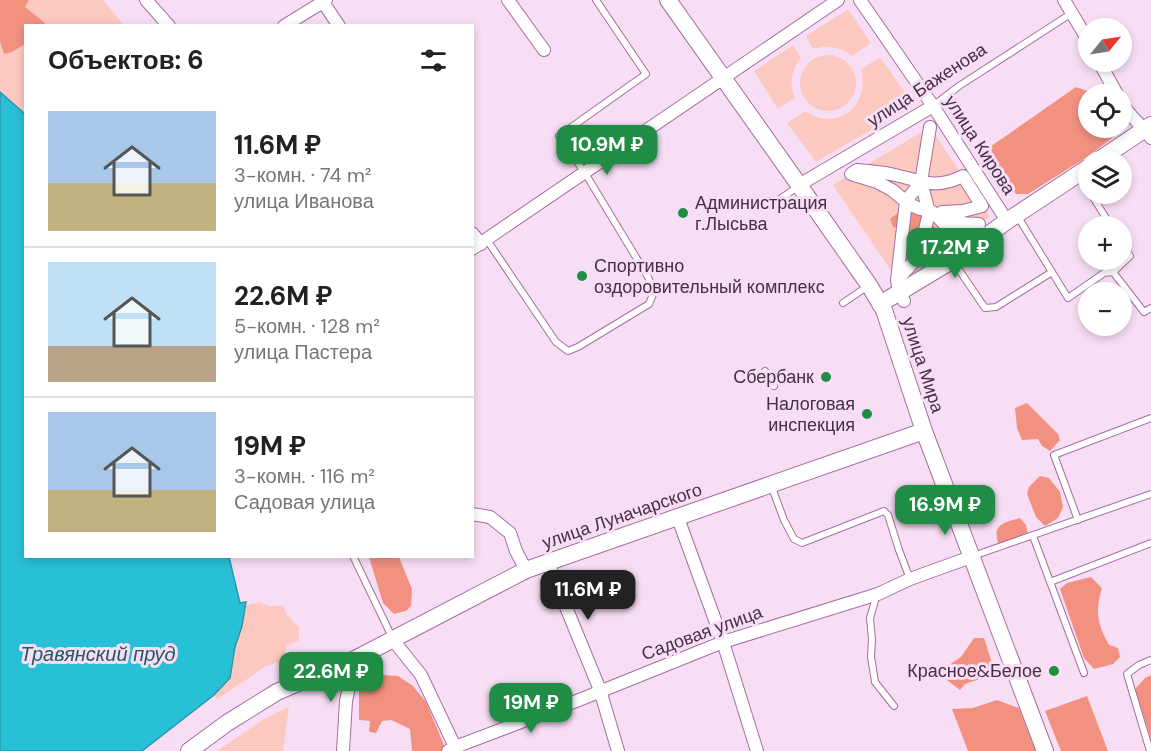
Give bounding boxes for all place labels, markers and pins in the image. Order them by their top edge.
pin: 10.9M ₽ [552,125,662,176]
place label: Администрация г.Лысьва [695,191,827,236]
marker: Администрация г.Лысьва [676,206,690,220]
pin: 17.2M ₽ [900,228,1010,279]
place label: Спортивно оздоровительный комплекс [594,254,825,299]
marker: Спортивно оздоровительный комплекс [575,269,589,283]
place label: Сбербанк [733,365,814,389]
marker: Сбербанк [819,370,833,384]
place label: Налоговая инспекция [766,392,855,437]
marker: Налоговая инспекция [860,407,874,421]
pin: 16.9M ₽ [890,485,1000,536]
pin: 11.6M ₽ [533,570,643,621]
pin: 22.6M ₽ [276,652,386,703]
place label: Красное&Белое [907,659,1042,683]
marker: Красное&Белое [1047,664,1061,678]
pin: 19M ₽ [489,683,573,734]

